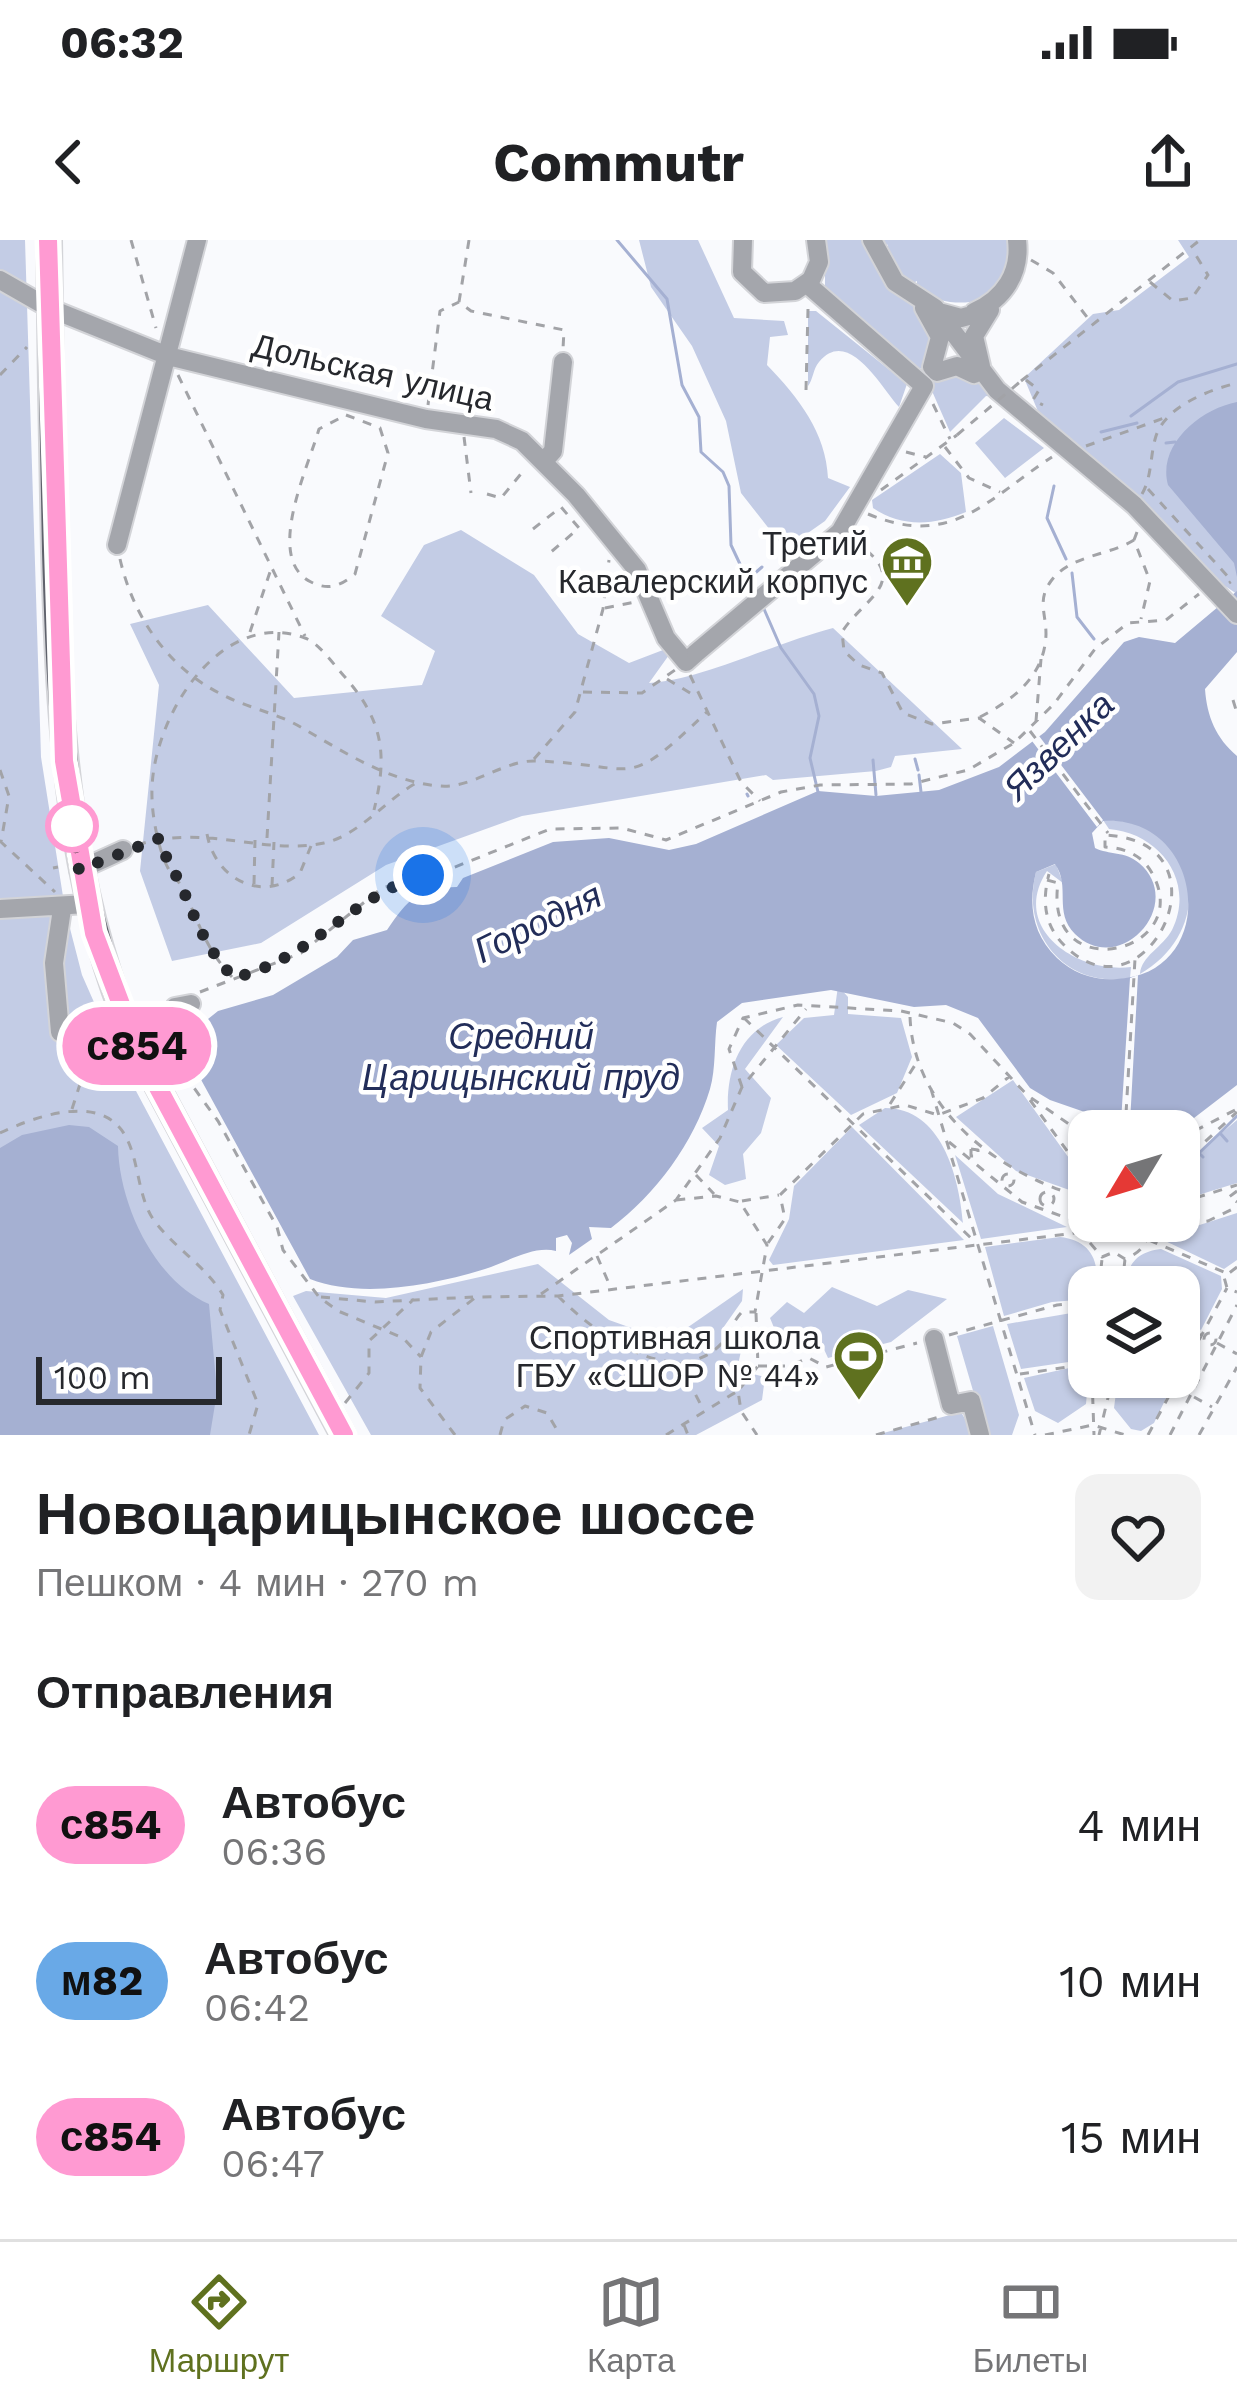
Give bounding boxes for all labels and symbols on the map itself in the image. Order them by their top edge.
street label: Дольская улица [248,325,498,419]
place label: Третий Кавалерский корпус [558,524,868,601]
museum icon: Третий Кавалерский корпус [879,534,935,608]
water label: Язвенка [994,684,1123,810]
unlabelled marker [47,801,97,851]
your location [393,845,453,905]
water label: Городня [467,874,609,972]
line badge: с854 [53,1007,221,1085]
water label: Средний Царицынский пруд [362,1016,680,1099]
north arrow [1068,1110,1200,1242]
place label: Спортивная школа ГБУ «СШОР № 44» [516,1318,821,1395]
sports icon: Спортивная школа ГБУ «СШОР № 44» [831,1328,887,1402]
scale bar [36,1351,222,1404]

